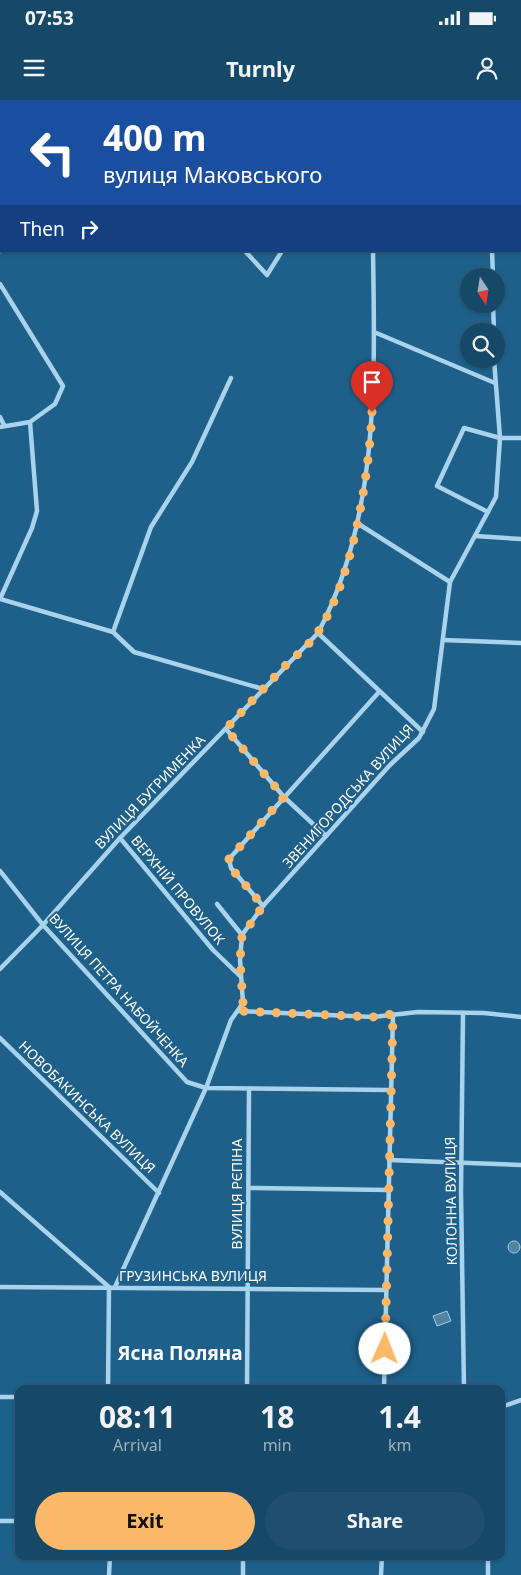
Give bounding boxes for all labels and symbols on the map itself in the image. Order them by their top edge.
north arrow [460,268,505,312]
pin [351,361,393,412]
street label: ЗВЕНИГОРОДСЬКА ВУЛИЦЯ [278,720,417,872]
street label: ВУЛИЦЯ БУГРИМЕНКА [90,730,209,853]
street label: ВЕРХНІЙ ПРОВУЛОК [127,831,230,948]
street label: ВУЛИЦЯ ПЕТРА НАБОЙЧЕНКА [45,909,194,1071]
street label: НОВОБАКИНСЬКА ВУЛИЦЯ [15,1036,160,1177]
street label: КОЛОННА ВУЛИЦЯ [440,1136,461,1266]
street label: ВУЛИЦЯ РЄПІНА [227,1139,246,1249]
street label: ГРУЗИНСЬКА ВУЛИЦЯ [119,1266,267,1285]
position arrow [358,1322,410,1374]
district label: Ясна Поляна [117,1340,243,1366]

